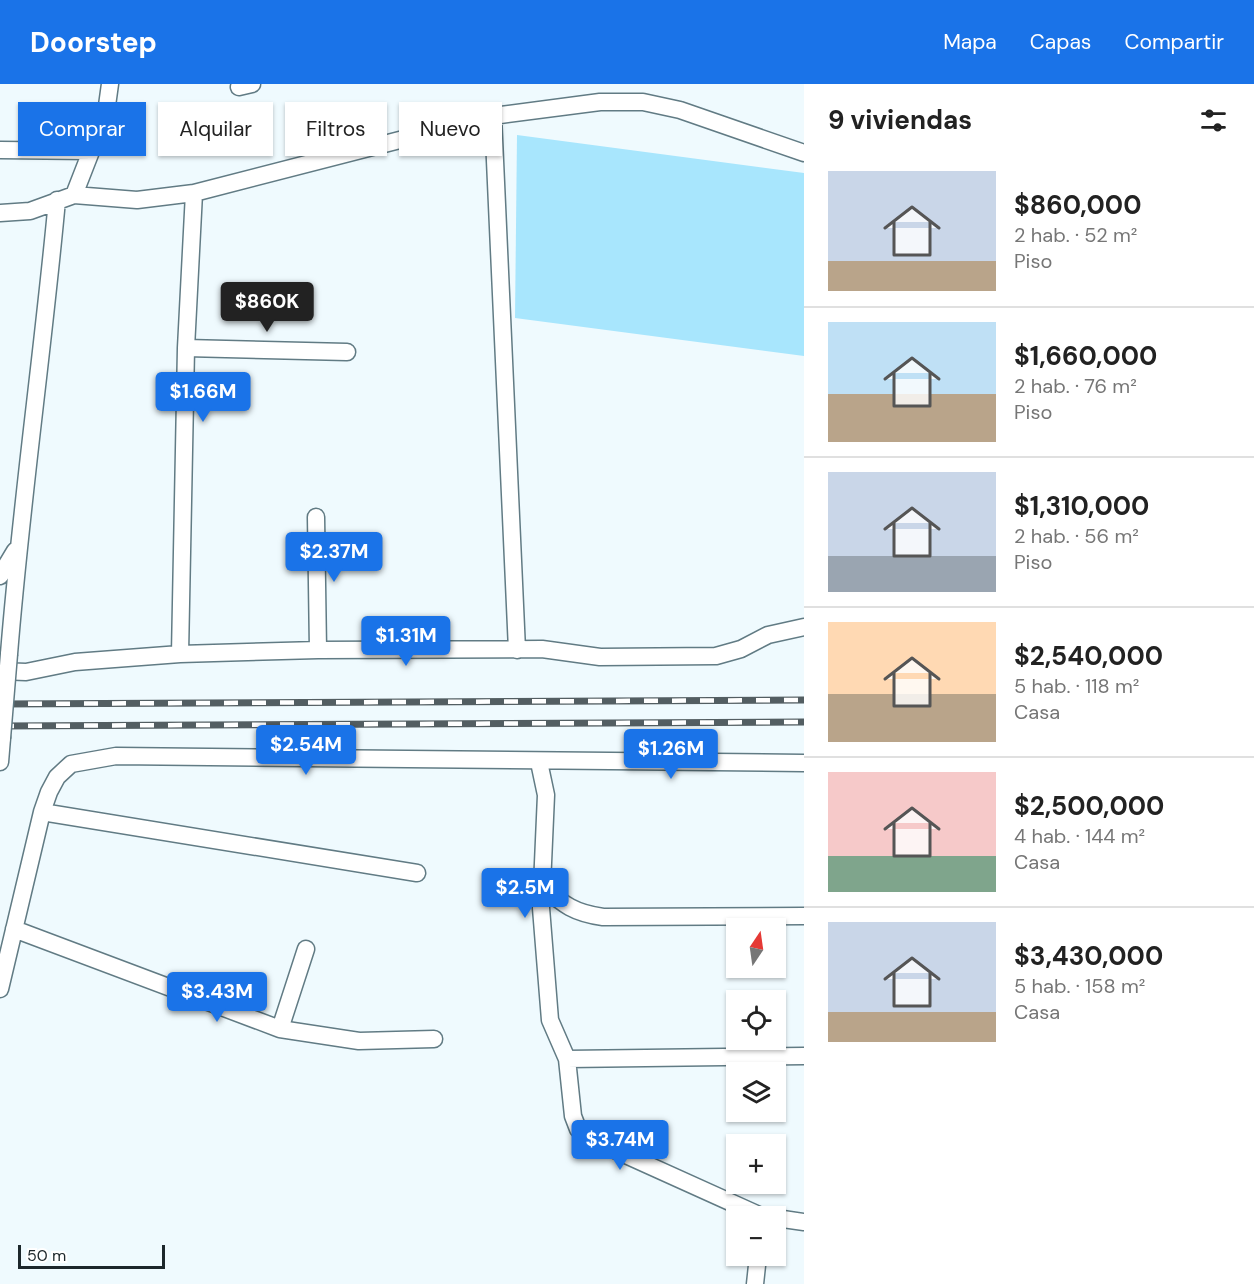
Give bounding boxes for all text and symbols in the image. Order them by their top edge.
text: Doorstep [30,24,157,61]
text: Mapa [943,28,997,56]
text: Capas [1030,28,1091,56]
text: Compartir [1124,28,1224,56]
chip: Comprar [18,102,146,156]
chip: Alquilar [158,102,273,156]
chip: Filtros [285,102,387,156]
chip: Nuevo [399,102,502,156]
text: 9 viviendas [828,103,972,137]
icon: filters [1197,104,1230,137]
text: $860,000 [1014,188,1141,222]
icon: home [876,195,948,267]
text: 2 hab. · 52 m² [1014,222,1137,248]
text: Piso [1014,248,1052,274]
pin: $860K [225,282,309,333]
text: $860K [235,288,299,314]
text: $1,660,000 [1014,339,1157,373]
icon: home [876,346,948,418]
pin: $1.66M [154,372,252,423]
text: 2 hab. · 76 m² [1014,373,1137,399]
text: $1.66M [170,378,236,404]
text: Piso [1014,399,1052,425]
text: $1,310,000 [1014,489,1149,523]
icon: home [876,496,948,568]
text: 2 hab. · 56 m² [1014,523,1139,549]
pin: $2.37M [285,532,383,583]
text: $2.37M [299,538,369,564]
text: Piso [1014,549,1052,575]
pin: $1.31M [357,616,455,667]
text: $1.31M [375,622,437,648]
text: $2,540,000 [1014,639,1163,673]
icon: home [876,646,948,718]
text: 5 hab. · 118 m² [1014,673,1139,699]
text: Casa [1014,699,1060,725]
pin: $2.54M [257,725,355,776]
pin: $1.26M [622,729,720,780]
text: $2.54M [270,731,342,757]
text: $1.26M [638,735,704,761]
text: $2,500,000 [1014,789,1164,823]
icon: home [876,796,948,868]
text: 4 hab. · 144 m² [1014,823,1145,849]
text: Casa [1014,849,1060,875]
pin: $2.5M [483,868,567,919]
text: $2.5M [496,874,554,900]
north arrow [726,918,786,978]
map controls [726,918,786,1266]
text: $3,430,000 [1014,939,1163,973]
icon: home [876,946,948,1018]
pin: $3.43M [168,972,266,1023]
text: 5 hab. · 158 m² [1014,973,1145,999]
text: $3.43M [181,978,253,1004]
button: locate [726,990,786,1050]
text: Casa [1014,999,1060,1025]
button: layers [726,1062,786,1122]
pin: $3.74M [571,1120,669,1171]
text: $3.74M [586,1126,654,1152]
button: + [726,1134,786,1194]
button: − [726,1206,786,1266]
scale bar [18,1242,165,1270]
text: 50 m [27,1245,66,1266]

